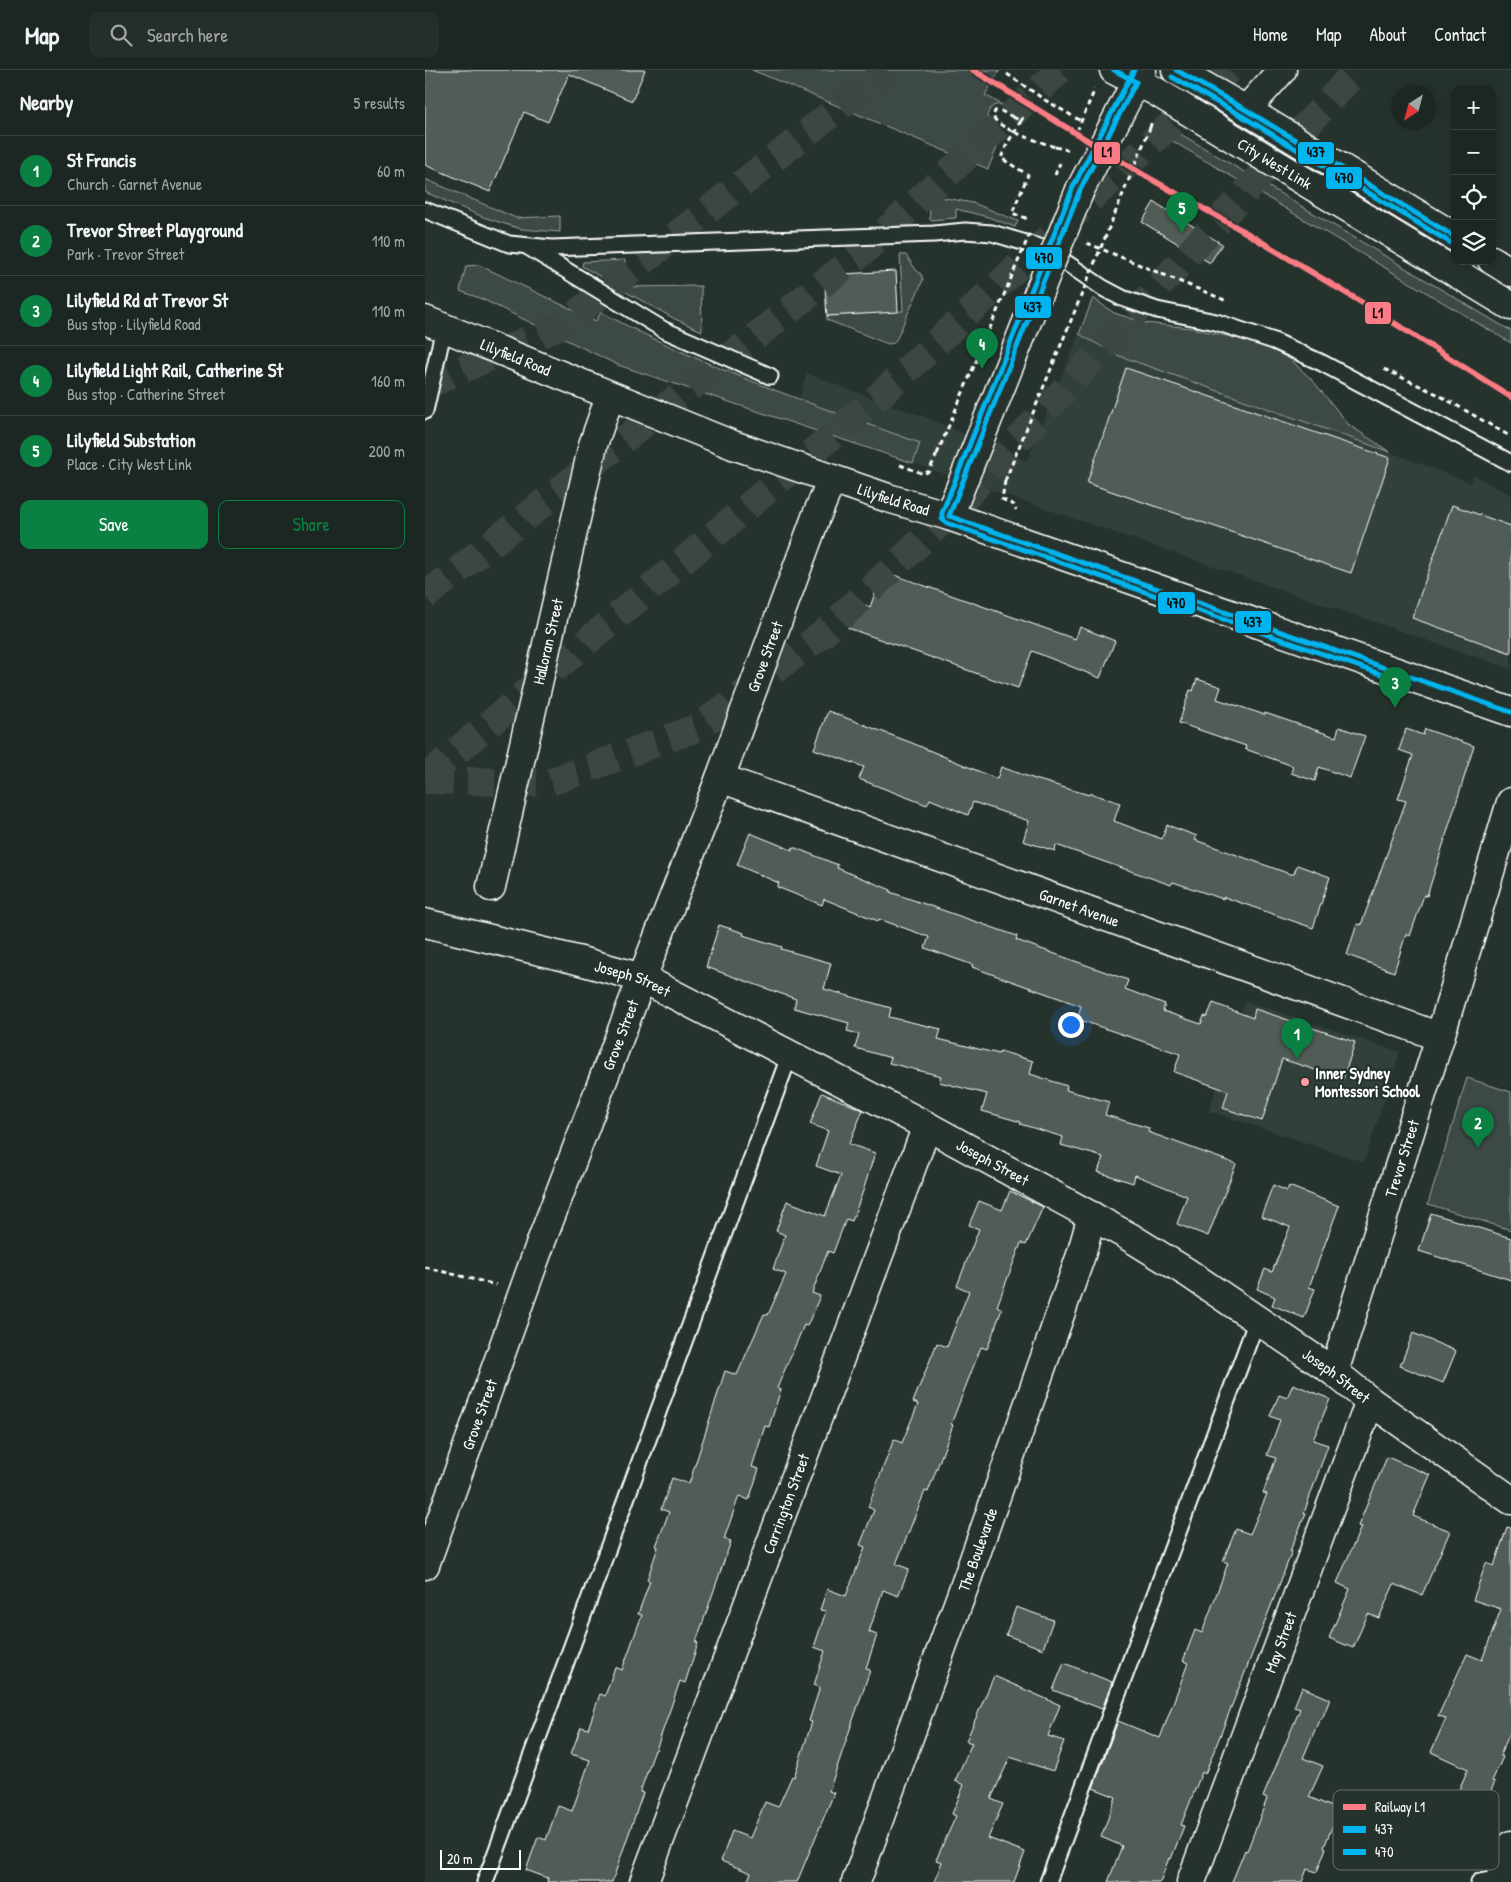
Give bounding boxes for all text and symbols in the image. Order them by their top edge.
search box [89,12,439,57]
text: Map [25,19,59,51]
icon: search [107,21,135,49]
text: Search here [147,22,228,48]
text: Home [1253,22,1288,47]
text: Map [1316,22,1341,47]
text: About [1369,22,1406,47]
text: Contact [1434,22,1486,47]
north arrow [1391,85,1436,130]
map controls [1451,85,1496,265]
button: + [1451,85,1496,130]
text: Nearby [20,88,73,117]
text: 5 results [354,92,405,114]
button: − [1451,130,1496,175]
street label: City West Link [1233,132,1316,194]
line badge: L1 [1093,141,1121,165]
line badge: 437 [1297,141,1335,165]
text: L1 [1102,142,1112,161]
text: 437 [1307,142,1325,161]
text: St Francis [67,147,136,173]
text: 1 [33,160,39,182]
text: 60 m [377,160,405,182]
line badge: 470 [1325,166,1363,190]
text: 470 [1335,168,1354,187]
text: Church · Garnet Avenue [67,173,202,195]
button: locate [1451,175,1496,220]
pin: 5 [1166,192,1198,233]
text: Trevor Street Playground [67,217,243,243]
button: layers [1451,220,1496,265]
text: 2 [32,230,40,252]
text: 110 m [372,230,405,252]
text: Park · Trevor Street [67,243,184,265]
line badge: 470 [1025,246,1063,270]
text: 470 [1035,248,1054,267]
text: Lilyfield Rd at Trevor St [67,287,228,313]
line badge: 437 [1014,295,1052,319]
text: 437 [1024,297,1042,316]
text: 3 [32,300,40,322]
text: 110 m [372,300,405,322]
line badge: L1 [1364,301,1392,325]
text: L1 [1373,303,1383,322]
text: Bus stop · Lilyfield Road [67,313,201,335]
pin: 4 [966,328,998,369]
street label: Lilyfield Road [477,333,554,381]
text: Lilyfield Light Rail, Catherine St [67,357,283,383]
text: 4 [33,370,39,392]
text: 160 m [371,370,405,392]
text: Bus stop · Catherine Street [67,383,225,405]
text: Lilyfield Substation [67,427,196,453]
text: 5 [33,440,39,462]
text: 200 m [369,440,405,462]
text: Place · City West Link [67,453,192,475]
street label: Lilyfield Road [855,478,932,521]
button: Save [20,500,208,549]
button: Share [218,500,405,549]
line badge: 470 [1157,591,1196,615]
text: 470 [1167,593,1186,612]
street label: Halloran Street [527,596,568,687]
line badge: 437 [1234,610,1272,634]
text: 437 [1244,612,1262,631]
street label: Grove Street [742,617,788,695]
pin: 3 [1379,667,1411,708]
street label: Garnet Avenue [1036,883,1123,932]
street label: Joseph Street [592,954,675,1002]
street label: Grove Street [597,996,644,1073]
your location [1058,1012,1084,1038]
pin: 1 [1281,1018,1313,1059]
place label: Inner Sydney Montessori School [1315,1062,1420,1102]
marker: Inner Sydney Montessori School [1299,1076,1311,1088]
pin: 2 [1462,1107,1494,1148]
street label: Trevor Street [1379,1116,1424,1200]
street label: Joseph Street [953,1133,1033,1191]
street label: Joseph Street [1298,1343,1375,1408]
street label: Grove Street [456,1375,502,1453]
street label: Carrington Street [757,1450,815,1557]
street label: The Boulevarde [952,1504,1002,1594]
street label: May Street [1259,1608,1302,1676]
legend [1333,1790,1499,1870]
text: Railway L1 [1375,1797,1425,1817]
text: 437 [1375,1819,1394,1838]
text: 470 [1375,1842,1393,1861]
scale bar [440,1847,521,1870]
text: 20 m [447,1849,473,1868]

